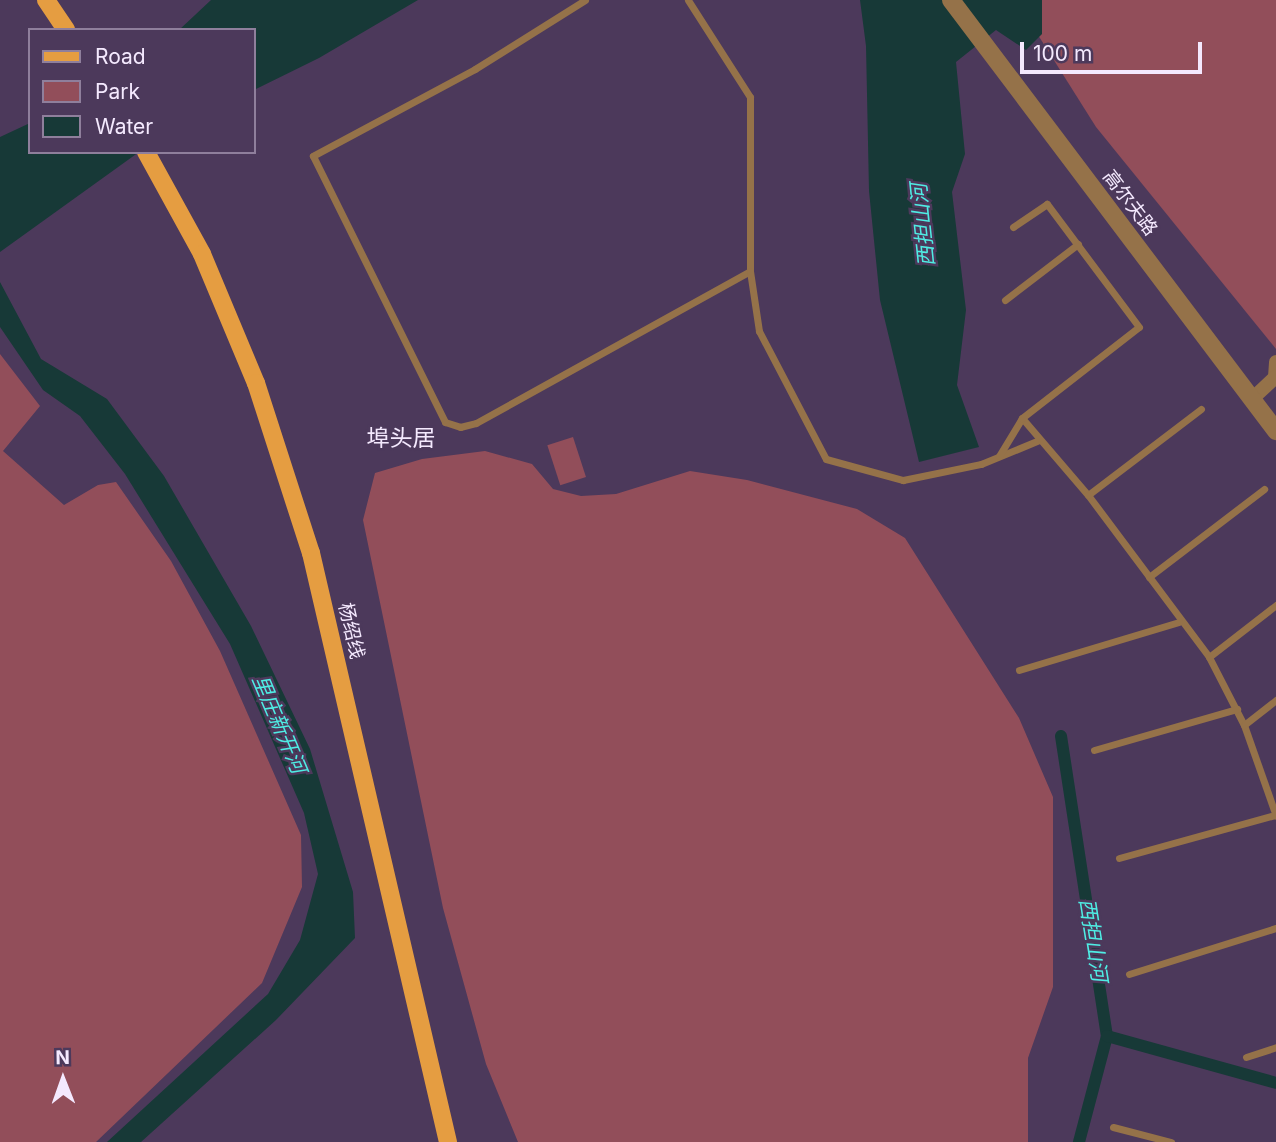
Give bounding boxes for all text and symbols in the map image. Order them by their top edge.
legend [28,28,256,154]
scale bar [1024,28,1206,72]
text: 100 m [1033,41,1092,66]
text: Road [95,44,146,69]
text: Park [95,79,140,104]
text: Water [95,114,153,139]
street label: 高尔夫路 [1098,166,1162,240]
water label: 西担山河 [906,182,940,268]
district label: 埠头居 [367,424,435,452]
street label: 杨绍线 [333,601,369,661]
water label: 里庄新开河 [247,671,311,777]
water label: 西担山河 [1074,897,1112,983]
north arrow [28,1044,98,1114]
text: N [55,1046,70,1069]

